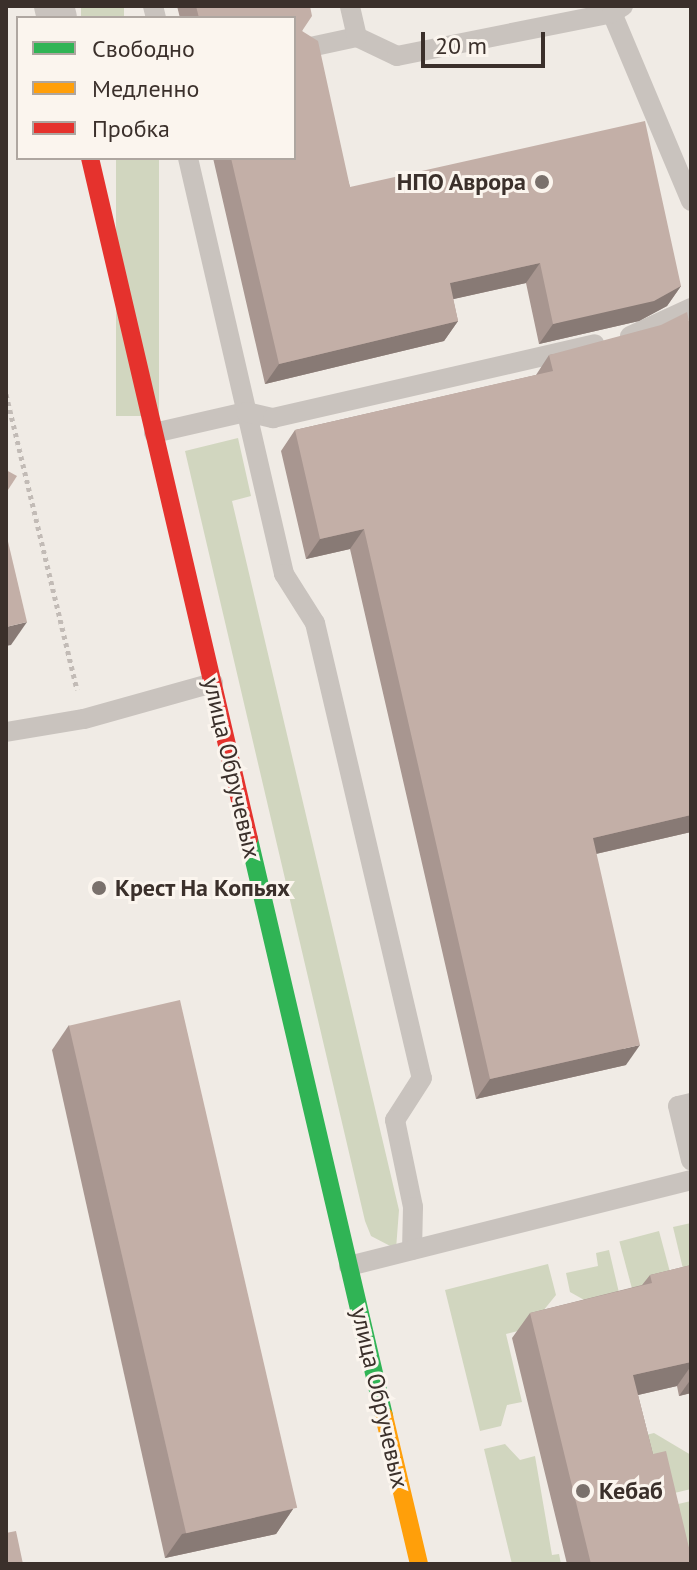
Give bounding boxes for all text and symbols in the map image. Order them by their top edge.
legend [16,16,296,160]
scale bar [425,16,549,66]
text: 20 m [435,30,487,61]
text: Свободно [92,33,195,64]
text: Медленно [92,73,199,104]
text: Пробка [92,113,170,144]
place label: НПО Аврора [396,168,526,196]
marker: НПО Аврора [533,173,551,191]
street label: улица Обручевых [197,675,267,861]
place label: Крест На Копьях [115,874,291,902]
marker: Крест На Копьях [90,879,108,897]
street label: улица Обручевых [345,1305,415,1491]
place label: Кебаб [599,1477,663,1505]
marker: Кебаб [574,1482,592,1500]

